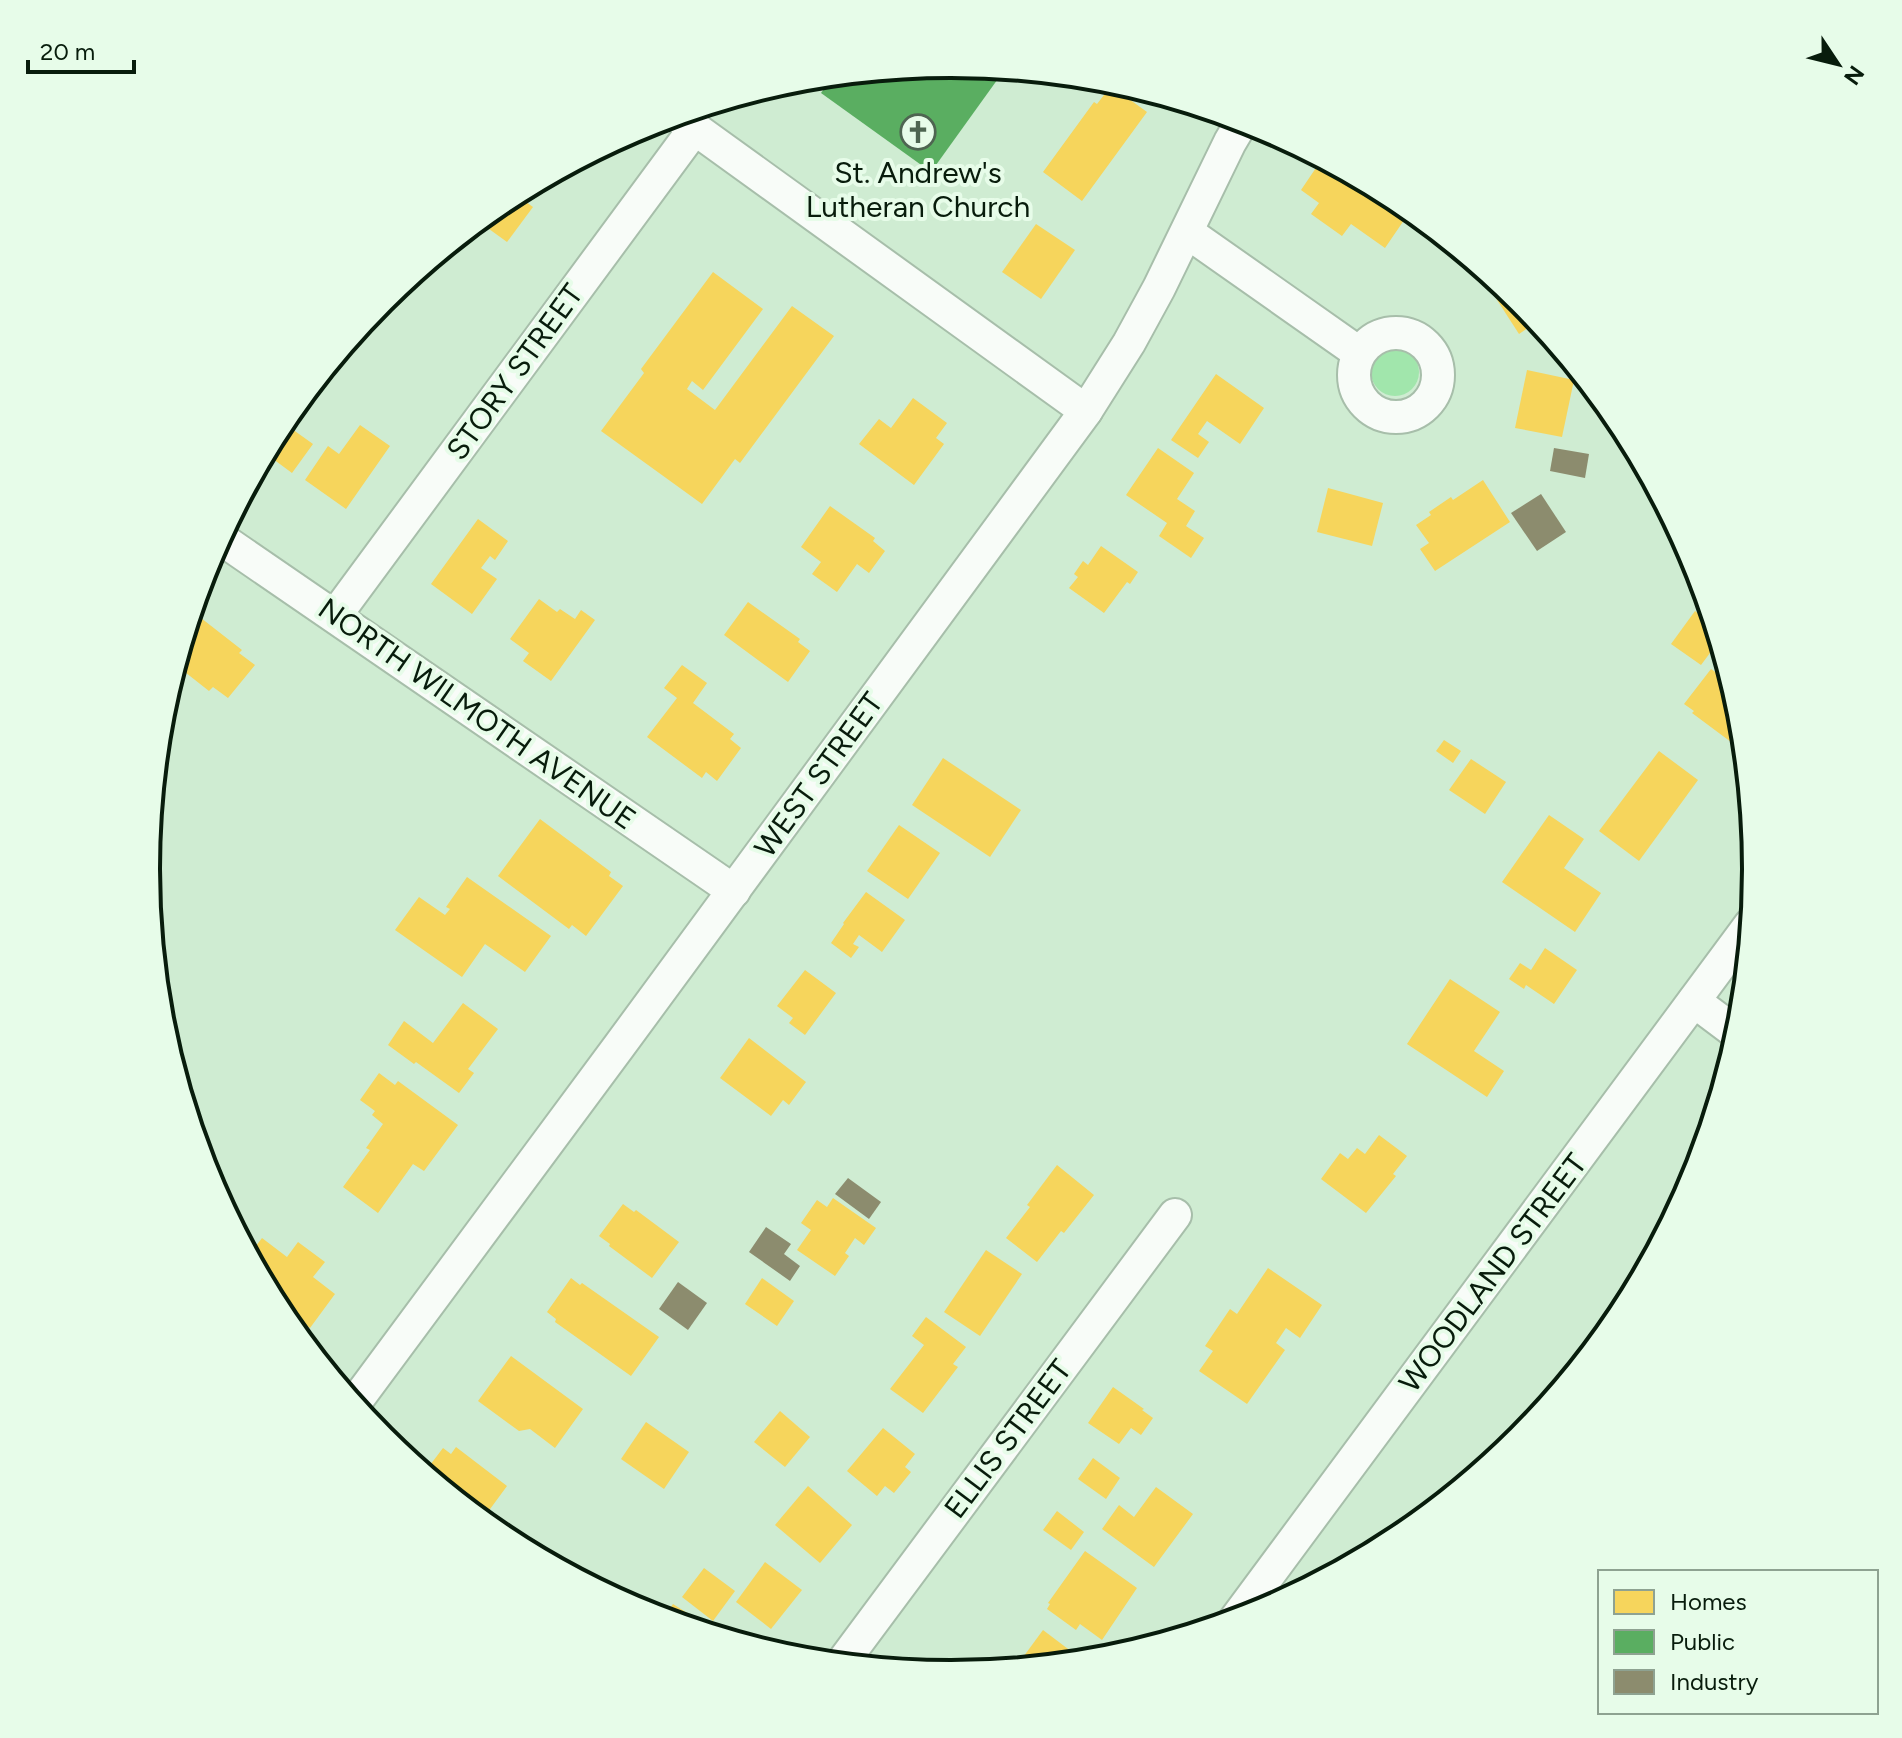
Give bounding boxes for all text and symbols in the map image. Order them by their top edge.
scale bar [28,24,134,74]
north arrow [1798,24,1878,104]
text: 20 m [40,37,95,66]
text: N [1838,60,1870,90]
church icon: St. Andrew's Lutheran Church [899,113,937,151]
place label: St. Andrew's Lutheran Church [806,154,1030,225]
street label: STORY STREET [438,276,591,467]
street label: NORTH WILMOTH AVENUE [312,590,643,837]
street label: WEST STREET [746,685,891,864]
street label: WOODLAND STREET [1391,1146,1595,1399]
street label: ELLIS STREET [936,1352,1079,1525]
legend [1598,1570,1878,1714]
text: Homes [1670,1587,1747,1616]
text: Public [1670,1627,1735,1656]
text: Industry [1670,1667,1759,1696]

